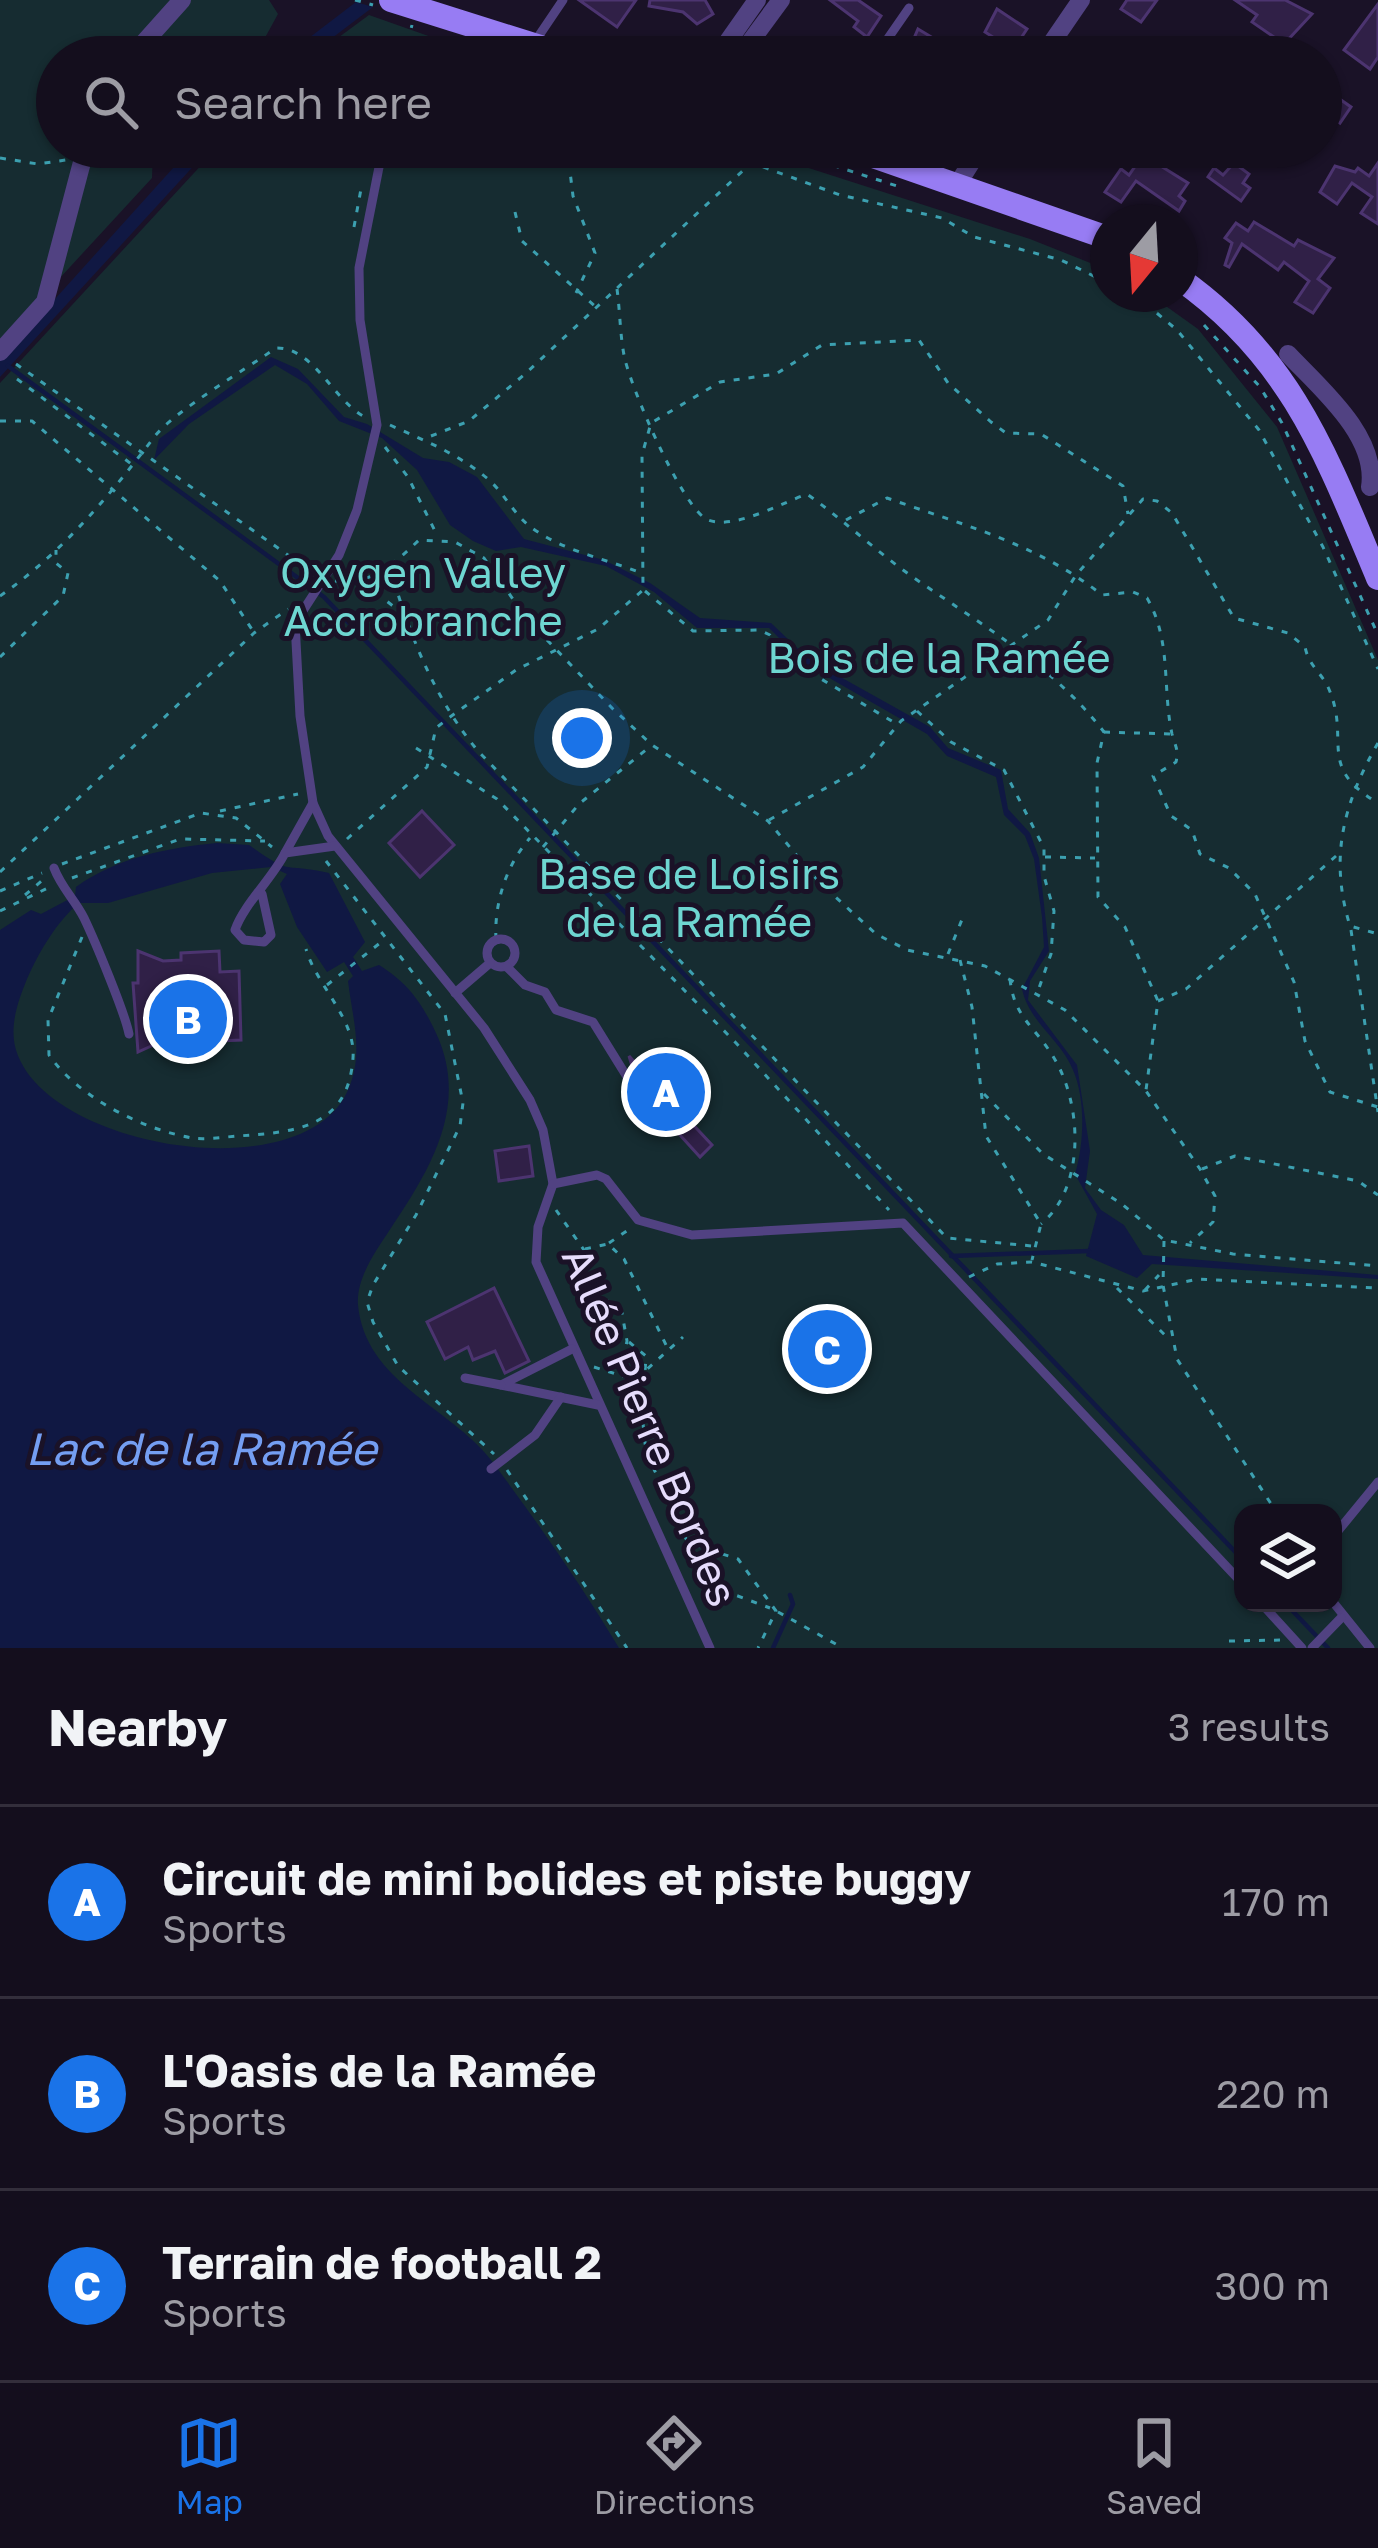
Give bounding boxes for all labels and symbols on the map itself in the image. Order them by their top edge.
north arrow [1090,204,1198,312]
park label: Oxygen Valley Accrobranche [280,547,566,645]
park label: Bois de la Ramée [767,632,1111,682]
your location [552,708,612,768]
park label: Base de Loisirs de la Ramée [538,848,840,946]
pin: B [149,974,227,1064]
pin: A [627,1047,705,1137]
street label: Allée Pierre Bordes [553,1239,749,1613]
pin: C [788,1304,866,1394]
water label: Lac de la Ramée [25,1421,379,1475]

